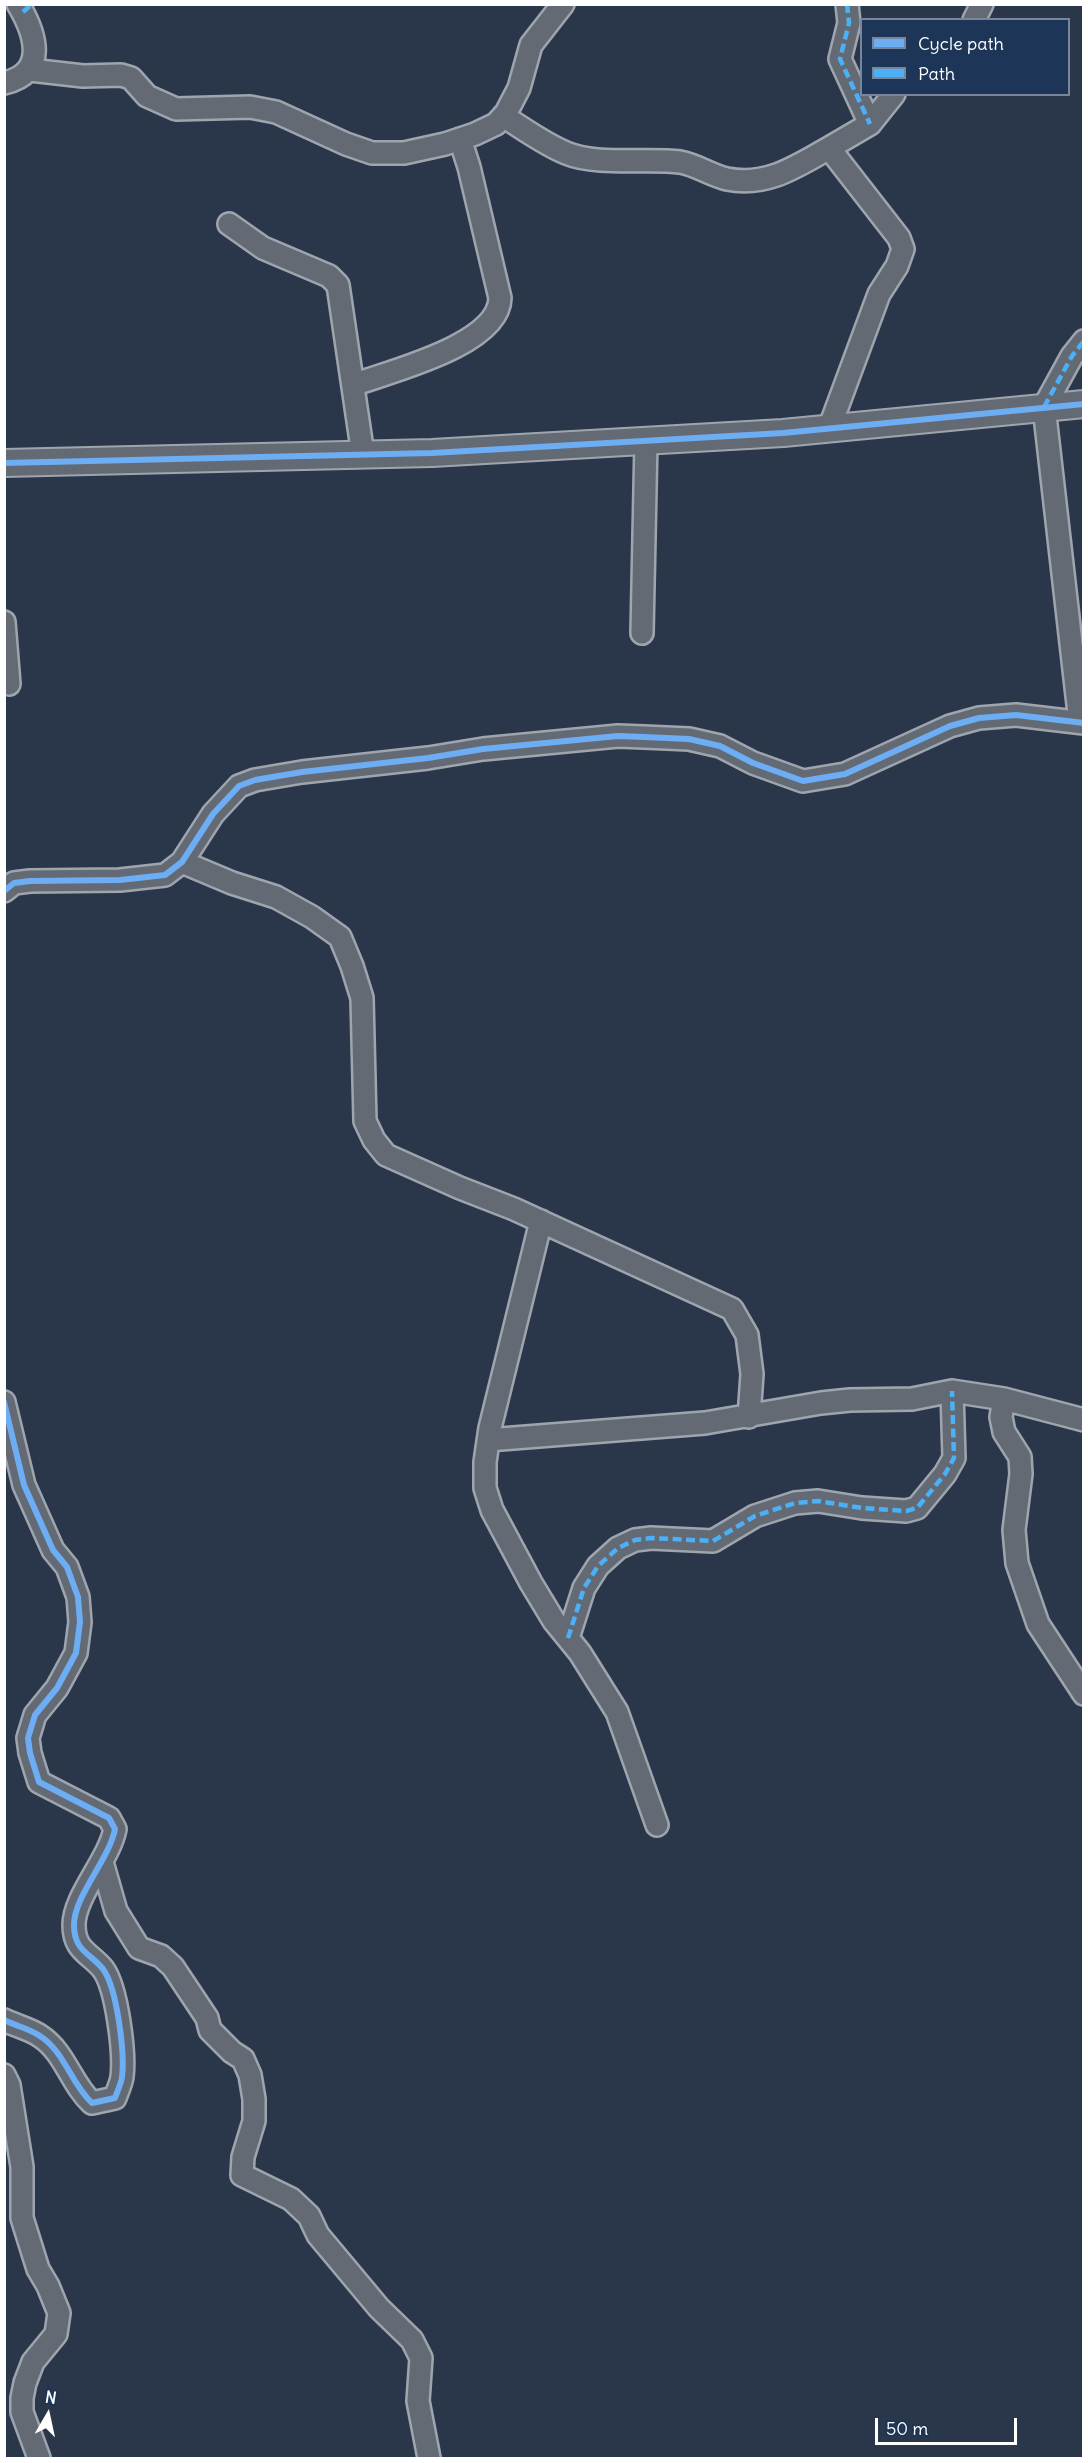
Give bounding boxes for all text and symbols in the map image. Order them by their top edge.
legend [860,18,1070,96]
text: Cycle path [918,32,1004,55]
text: Path [918,62,955,85]
north arrow [18,2385,78,2445]
text: N [44,2386,58,2408]
scale bar [878,2406,1020,2444]
text: 50 m [886,2417,928,2440]

